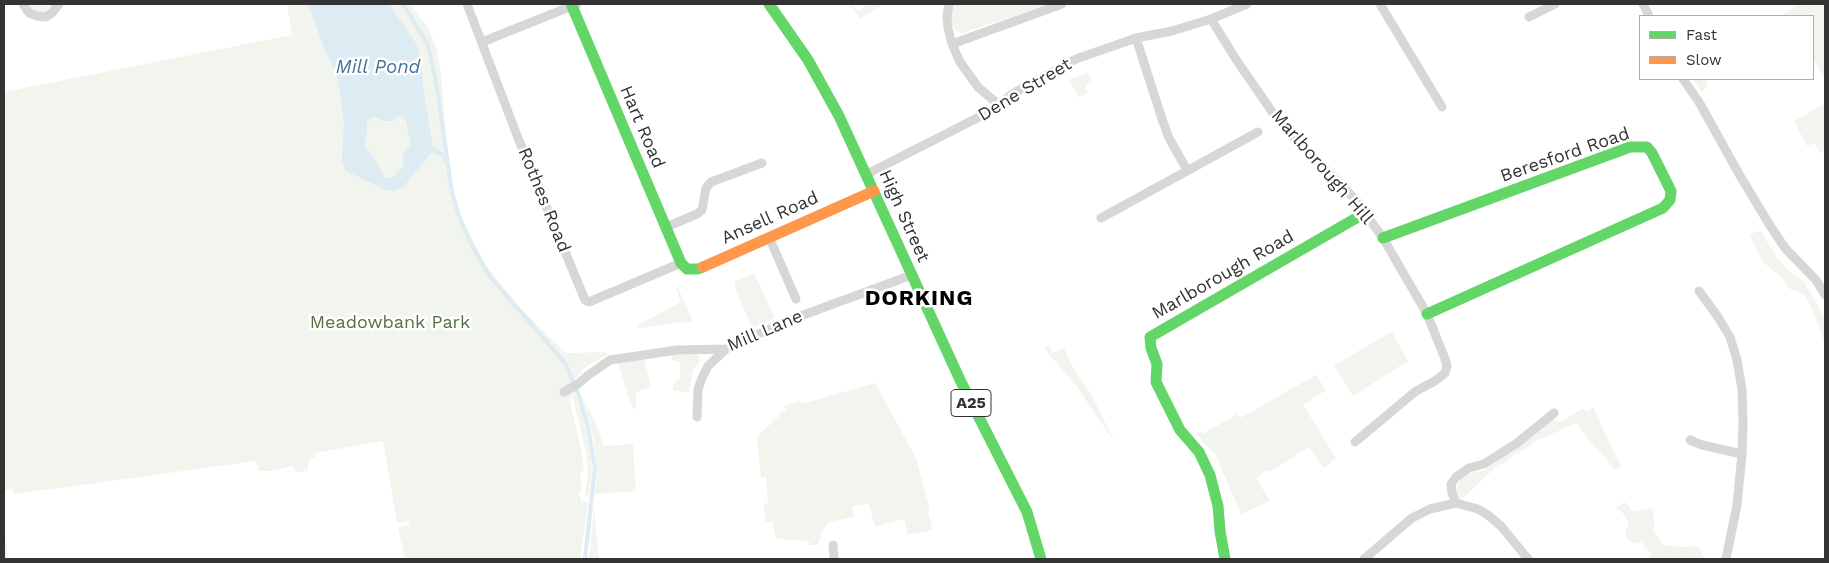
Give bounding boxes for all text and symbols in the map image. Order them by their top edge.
legend [1639,15,1814,80]
text: Fast [1686,26,1717,44]
text: Slow [1686,51,1722,69]
street label: Dene Street [974,54,1076,126]
water label: Mill Pond [336,56,420,78]
street label: Hart Road [615,82,669,172]
street label: Marlborough Hill [1266,105,1378,229]
street label: Beresford Road [1498,123,1632,187]
street label: Rothes Road [513,145,575,255]
street label: High Street [874,166,934,266]
street label: Ansell Road [718,187,822,249]
street label: Marlborough Road [1148,226,1298,324]
district label: DORKING [864,286,974,312]
street label: Mill Lane [724,305,806,357]
park label: Meadowbank Park [310,312,470,334]
road number: A25 [951,389,991,416]

